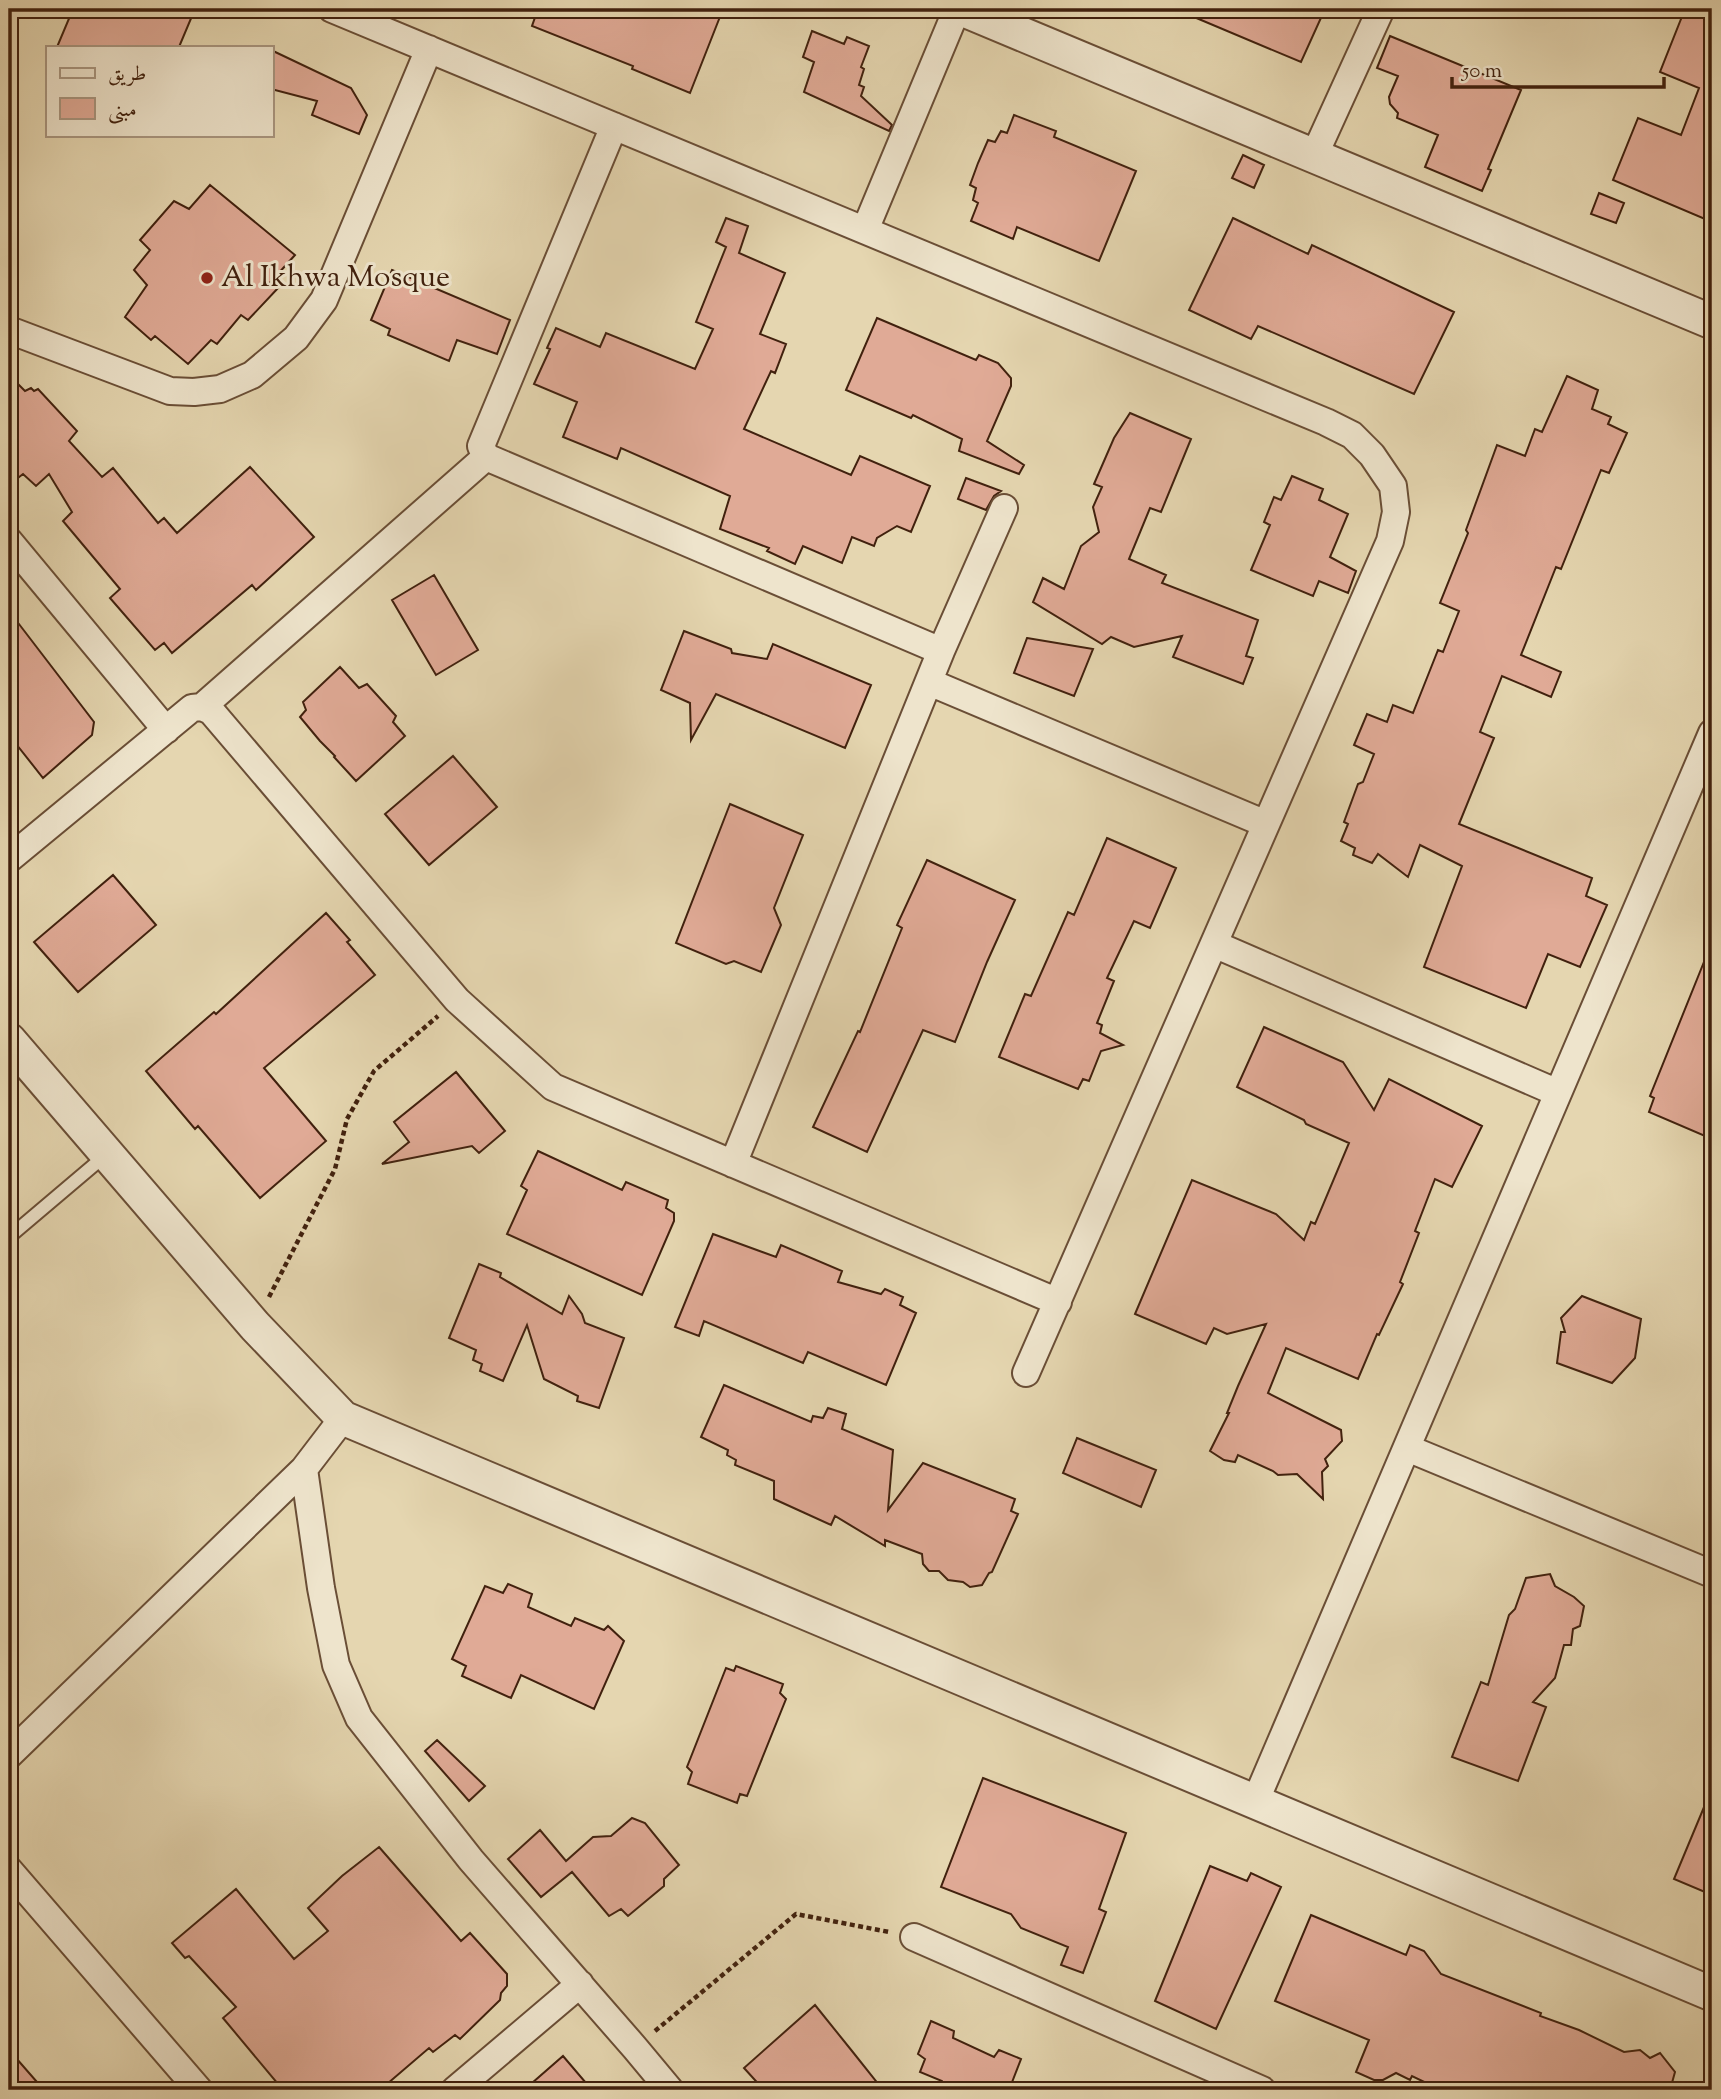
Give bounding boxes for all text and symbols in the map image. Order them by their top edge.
legend [46,46,273,136]
scale bar [1452,46,1663,90]
text: 50 m [1461,57,1502,87]
text: طريق [108,60,146,90]
text: مبنى [108,96,137,126]
place label: Al Ikhwa Mosque [221,257,450,300]
marker: Al Ikhwa Mosque [199,270,215,286]

